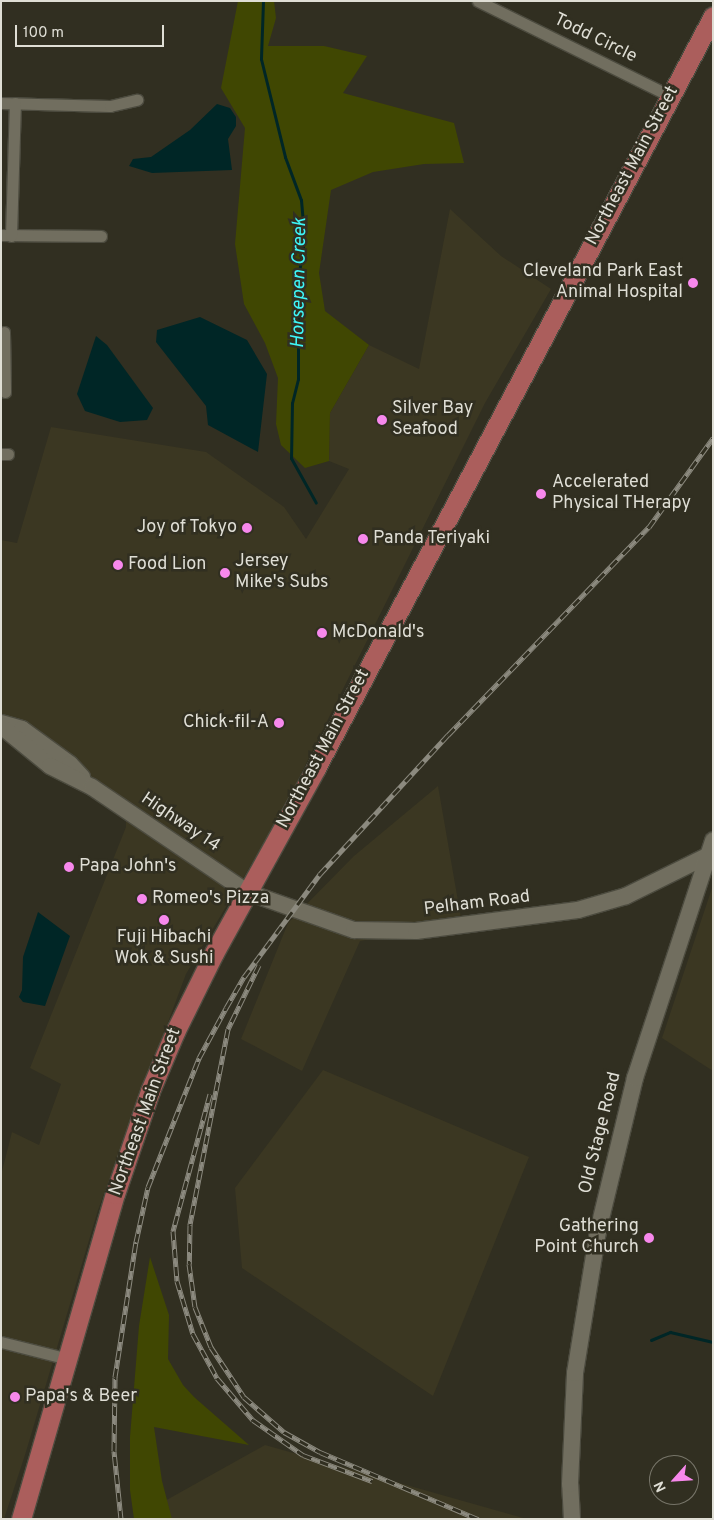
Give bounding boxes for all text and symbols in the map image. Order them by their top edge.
street label: Todd Circle [550,10,640,68]
scale bar [18,15,166,47]
text: 100 m [23,24,64,43]
street label: Northeast Main Street [582,83,684,249]
water label: Horsepen Creek [287,217,313,349]
place label: Cleveland Park East Animal Hospital [523,262,683,304]
marker: Cleveland Park East Animal Hospital [687,277,699,289]
place label: Silver Bay Seafood [392,399,473,442]
marker: Silver Bay Seafood [376,414,388,426]
place label: Accelerated Physical THerapy [552,473,692,516]
marker: Accelerated Physical THerapy [534,487,548,501]
place label: Joy of Tokyo [136,517,237,539]
marker: Joy of Tokyo [241,522,253,534]
place label: Panda Teriyaki [373,528,491,550]
marker: Panda Teriyaki [357,533,369,545]
place label: Jersey Mike's Subs [235,552,329,594]
place label: Food Lion [128,554,206,576]
marker: Food Lion [112,559,124,571]
marker: Jersey Mike's Subs [219,567,231,579]
place label: McDonald's [332,622,424,644]
marker: McDonald's [316,627,328,639]
street label: Northeast Main Street [273,666,375,832]
place label: Chick-fil-A [183,712,269,734]
marker: Chick-fil-A [273,717,285,729]
street label: Highway 14 [136,789,224,857]
place label: Papa John's [79,856,176,878]
marker: Papa John's [63,861,75,873]
street label: Pelham Road [423,887,531,921]
place label: Romeo's Pizza [152,888,269,910]
marker: Romeo's Pizza [136,893,148,905]
marker: Fuji Hibachi Wok & Sushi [158,914,170,926]
place label: Fuji Hibachi Wok & Sushi [114,928,214,971]
street label: Northeast Main Street [106,1025,186,1199]
street label: Old Stage Road [575,1070,627,1196]
place label: Gathering Point Church [534,1217,639,1260]
marker: Gathering Point Church [643,1232,655,1244]
place label: Papa's & Beer [25,1386,137,1408]
marker: Papa's & Beer [9,1391,21,1403]
north arrow [649,1455,699,1505]
text: N [651,1478,671,1495]

